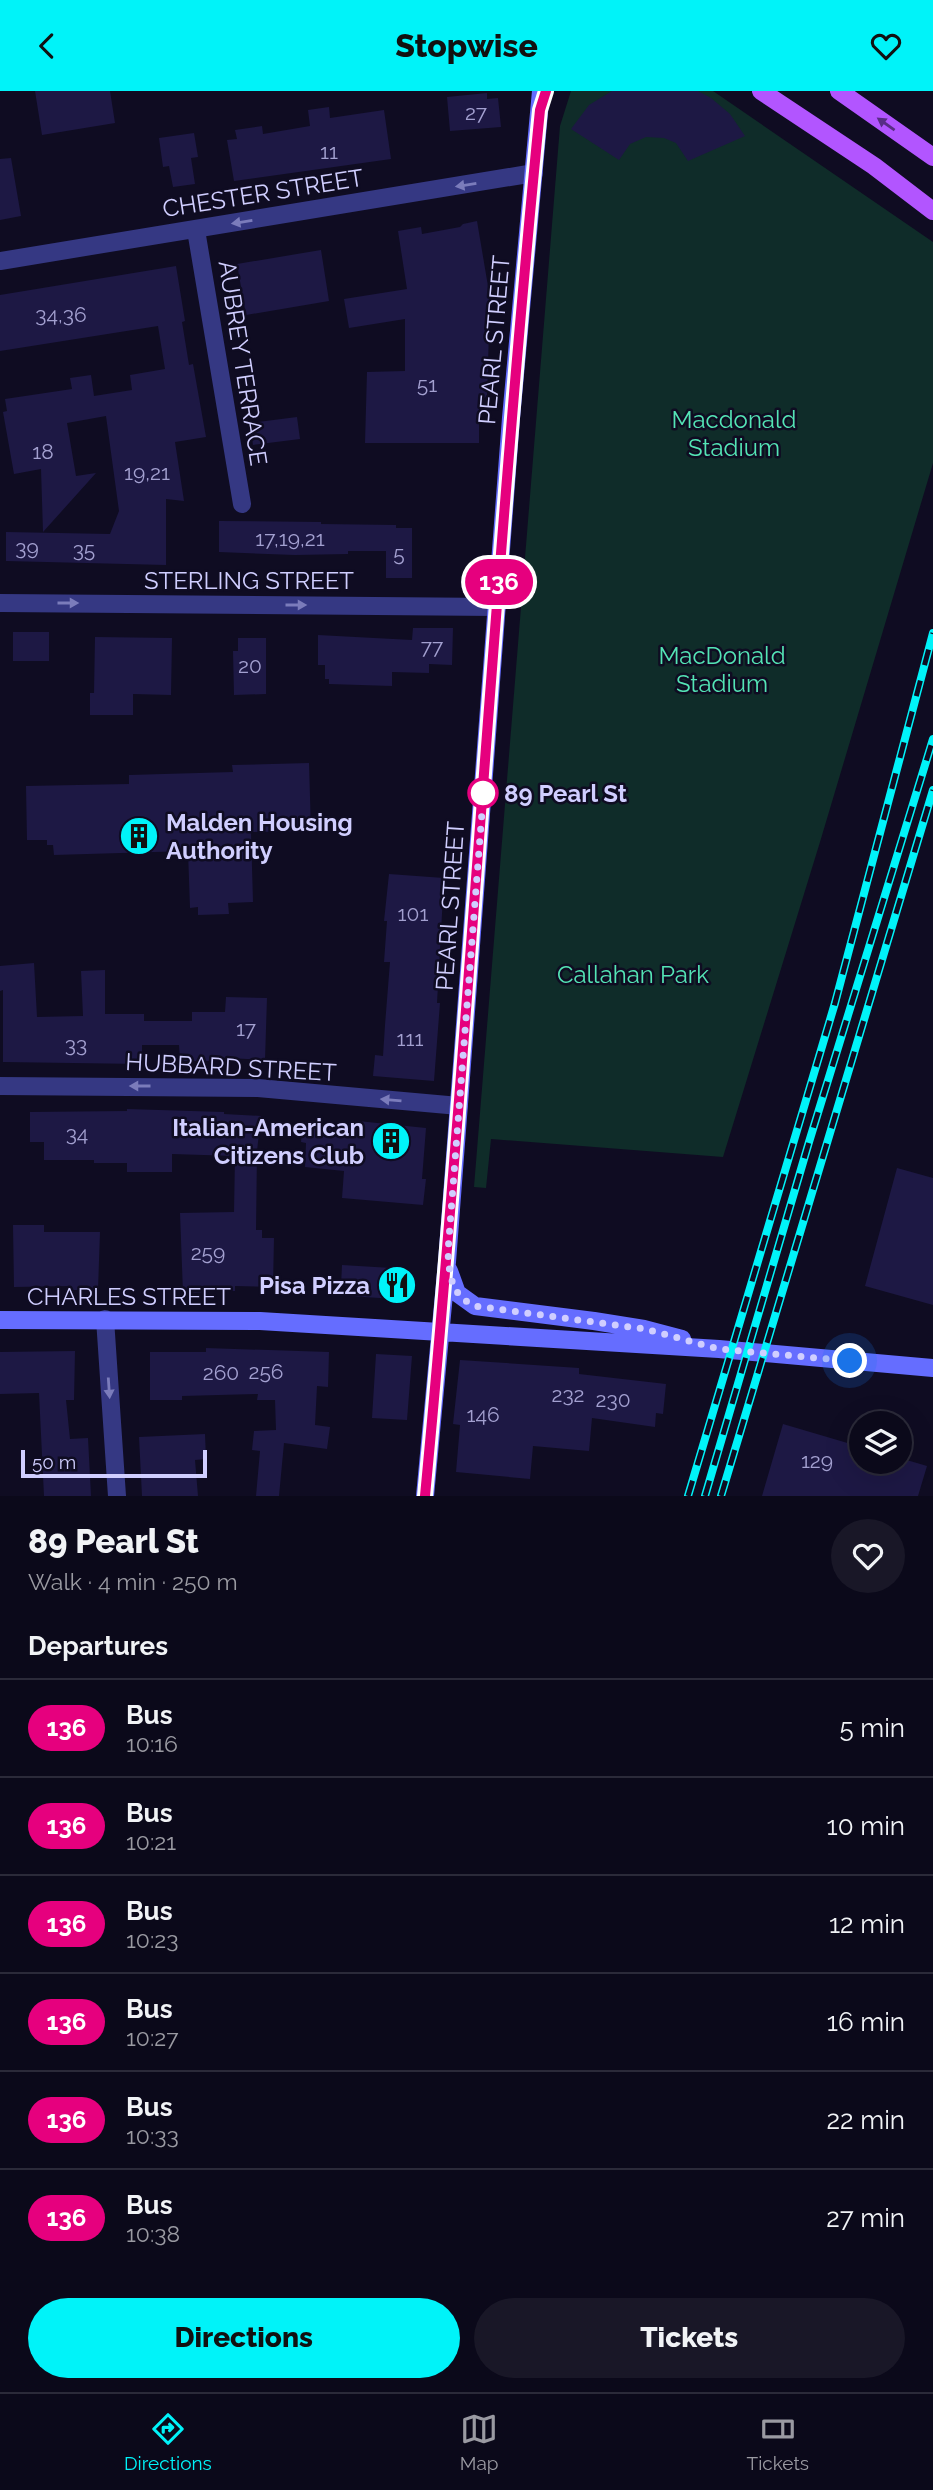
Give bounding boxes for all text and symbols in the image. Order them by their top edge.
icon: back [28,27,66,65]
text: Stopwise [395,27,538,64]
icon: heart [867,27,905,65]
house number: 27 [465,100,488,125]
one-way arrow [877,117,895,131]
house number: 11 [320,139,338,164]
street label: CHESTER STREET [160,163,366,223]
one-way arrow [455,180,477,191]
one-way arrow [231,217,253,228]
street label: PEARL STREET [472,254,516,426]
street label: AUBREY TERRACE [212,258,274,468]
house number: 34,36 [35,302,87,327]
house number: 51 [417,372,437,397]
park label: Macdonald Stadium [672,405,796,462]
house number: 18 [32,439,54,464]
house number: 19,21 [124,460,170,485]
house number: 17,19,21 [255,526,325,551]
house number: 39 [15,535,39,560]
house number: 35 [73,537,95,562]
house number: 5 [393,541,405,566]
line badge: 136 [459,559,539,605]
street label: STERLING STREET [144,566,354,595]
text: 136 [479,567,519,596]
one-way arrow [57,597,79,609]
one-way arrow [285,599,307,611]
house number: 77 [421,634,444,659]
park label: MacDonald Stadium [658,641,786,698]
house number: 20 [238,653,262,678]
marker: 89 Pearl St [468,778,498,808]
place label: 89 Pearl St [504,779,627,808]
place label: Malden Housing Authority [166,808,353,865]
building icon: Malden Housing Authority [118,815,160,857]
street label: PEARL STREET [430,820,470,992]
house number: 101 [398,901,428,926]
park label: Callahan Park [557,960,709,989]
house number: 17 [236,1016,257,1041]
house number: 111 [397,1026,423,1051]
house number: 33 [65,1032,87,1057]
street label: HUBBARD STREET [125,1047,338,1087]
one-way arrow [129,1080,151,1092]
one-way arrow [380,1094,402,1105]
place label: Italian-American Citizens Club [172,1113,364,1170]
building icon: Italian-American Citizens Club [370,1120,412,1162]
house number: 34 [66,1121,88,1146]
house number: 259 [191,1240,225,1265]
restaurant icon: Pisa Pizza [376,1264,418,1306]
place label: Pisa Pizza [259,1271,370,1300]
street label: CHARLES STREET [27,1282,231,1311]
your location [832,1343,867,1378]
house number: 256 [248,1359,284,1384]
house number: 260 [203,1360,239,1385]
one-way arrow [104,1377,115,1399]
house number: 232 [551,1382,585,1407]
house number: 230 [595,1387,631,1412]
house number: 146 [466,1402,500,1427]
map controls [849,1411,912,1474]
button: layers [849,1411,912,1474]
scale bar [21,1447,206,1479]
house number: 129 [801,1448,833,1473]
text: 50 m [32,1451,76,1473]
button: heart [831,1519,905,1593]
text: 89 Pearl St [28,1522,199,1561]
text: Walk · 4 min · 250 m [28,1568,238,1595]
text: Departures [28,1631,168,1661]
text: Bus [126,1700,173,1730]
text: 136 [47,1713,86,1742]
text: 5 min [839,1713,905,1743]
text: 10:16 [126,1730,178,1757]
text: Bus [126,1798,173,1828]
text: 136 [47,1811,86,1840]
text: 10 min [827,1811,905,1841]
text: 10:21 [126,1828,176,1855]
text: Bus [126,1896,173,1926]
text: 136 [47,1909,86,1938]
text: 12 min [829,1909,905,1939]
text: 10:23 [126,1926,179,1953]
text: Bus [126,1994,173,2024]
text: 136 [47,2007,86,2036]
text: 16 min [827,2007,905,2037]
text: 10:27 [126,2024,179,2051]
text: Bus [126,2092,173,2122]
text: 136 [47,2105,86,2134]
text: 22 min [827,2105,905,2135]
text: 10:33 [126,2122,179,2149]
text: Bus [126,2190,173,2220]
text: 136 [47,2203,86,2232]
text: 27 min [826,2203,905,2233]
text: 10:38 [126,2220,180,2247]
button: Directions [28,2298,460,2378]
button: Tickets [474,2298,905,2378]
tab: Directions [124,2410,212,2474]
tab: Map [460,2410,499,2474]
tab: Tickets [747,2410,809,2474]

